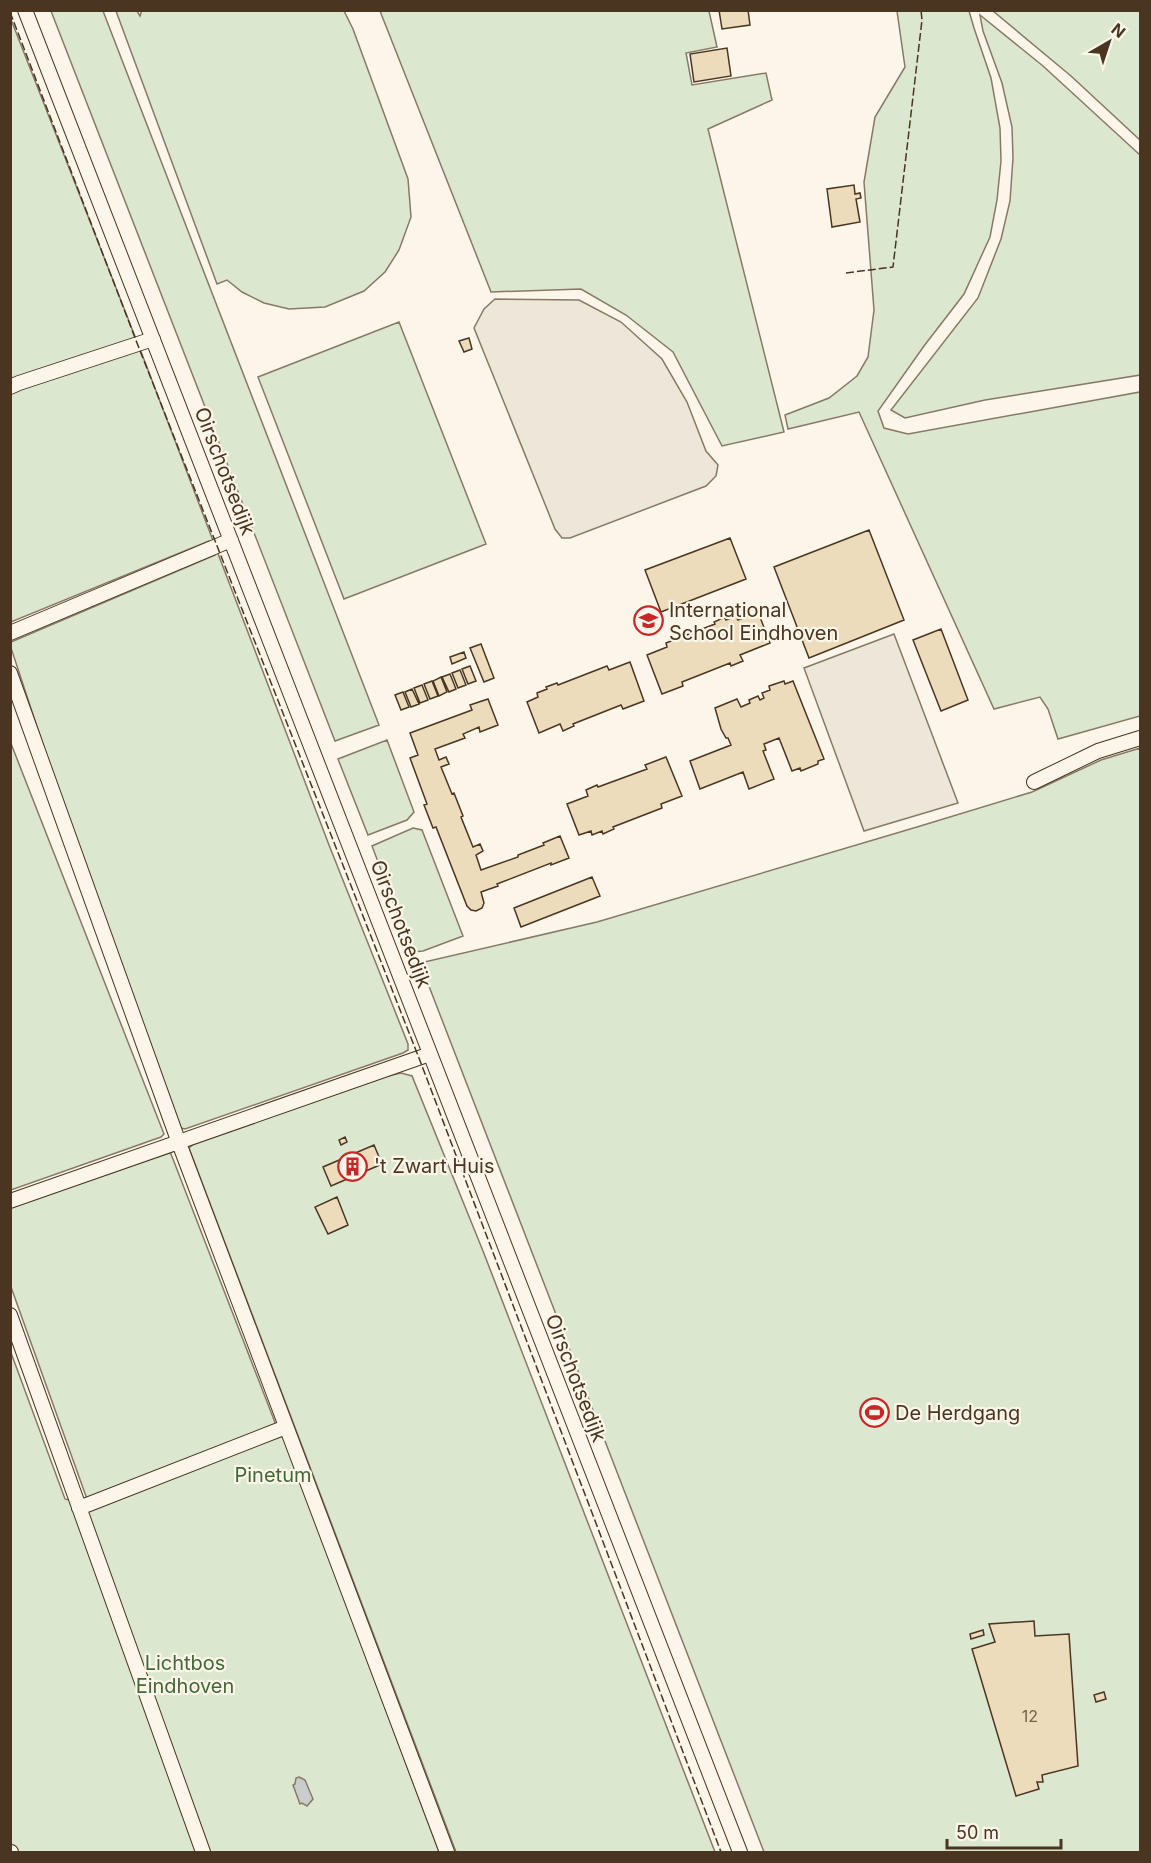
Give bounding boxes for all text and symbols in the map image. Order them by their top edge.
north arrow [1079,12,1139,72]
text: N [1107,19,1129,42]
street label: Oirschotsedijk [190,404,260,538]
place label: International School Eindhoven [669,598,838,645]
school or university icon: International School Eindhoven [632,605,664,637]
street label: Oirschotsedijk [366,857,436,991]
building icon: 't Zwart Huis [337,1150,369,1182]
place label: 't Zwart Huis [374,1154,494,1178]
street label: Oirschotsedijk [541,1311,611,1445]
sports icon: De Herdgang [858,1397,890,1429]
place label: De Herdgang [895,1401,1020,1425]
park label: Pinetum [235,1463,311,1487]
park label: Lichtbos Eindhoven [136,1651,234,1698]
house number: 12 [1022,1706,1038,1726]
scale bar [947,1812,1061,1850]
text: 50 m [956,1822,999,1843]

